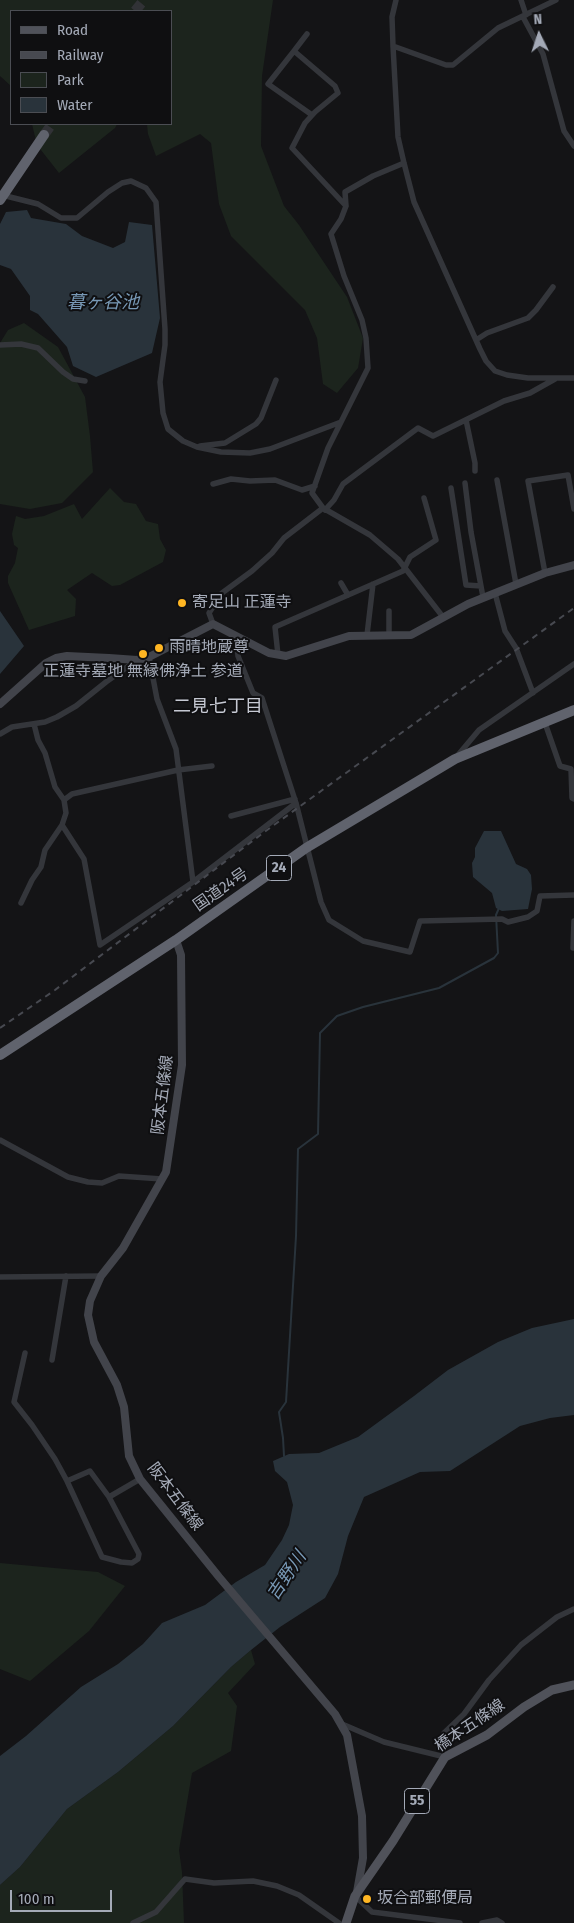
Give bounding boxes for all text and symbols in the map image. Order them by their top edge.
legend [10,10,172,125]
north arrow [514,10,564,60]
text: N [533,11,543,28]
text: Road [57,21,88,39]
text: Railway [57,46,104,64]
text: Park [57,71,84,89]
text: Water [57,96,92,114]
water label: 暮ヶ谷池 [67,292,139,314]
place label: 寄足山 正蓮寺 [192,593,292,613]
marker: 寄足山 正蓮寺 [176,597,188,609]
place label: 雨晴地蔵尊 [169,638,249,658]
marker: 雨晴地蔵尊 [153,642,165,654]
marker: 正蓮寺墓地 無縁佛浄土 参道 [137,648,149,660]
place label: 正蓮寺墓地 無縁佛浄土 参道 [43,662,243,682]
district label: 二見七丁目 [173,696,263,718]
road number: 24 [266,856,292,880]
street label: 国道24号 [190,864,252,916]
street label: 阪本五條線 [149,1054,177,1136]
street label: 阪本五條線 [143,1459,207,1535]
water label: 吉野川 [263,1548,311,1604]
street label: 橋本五條線 [431,1696,509,1756]
road number: 55 [404,1788,430,1814]
scale bar [12,1880,115,1912]
place label: 坂合部郵便局 [377,1889,473,1909]
text: 100 m [18,1890,55,1908]
marker: 坂合部郵便局 [361,1893,373,1905]

